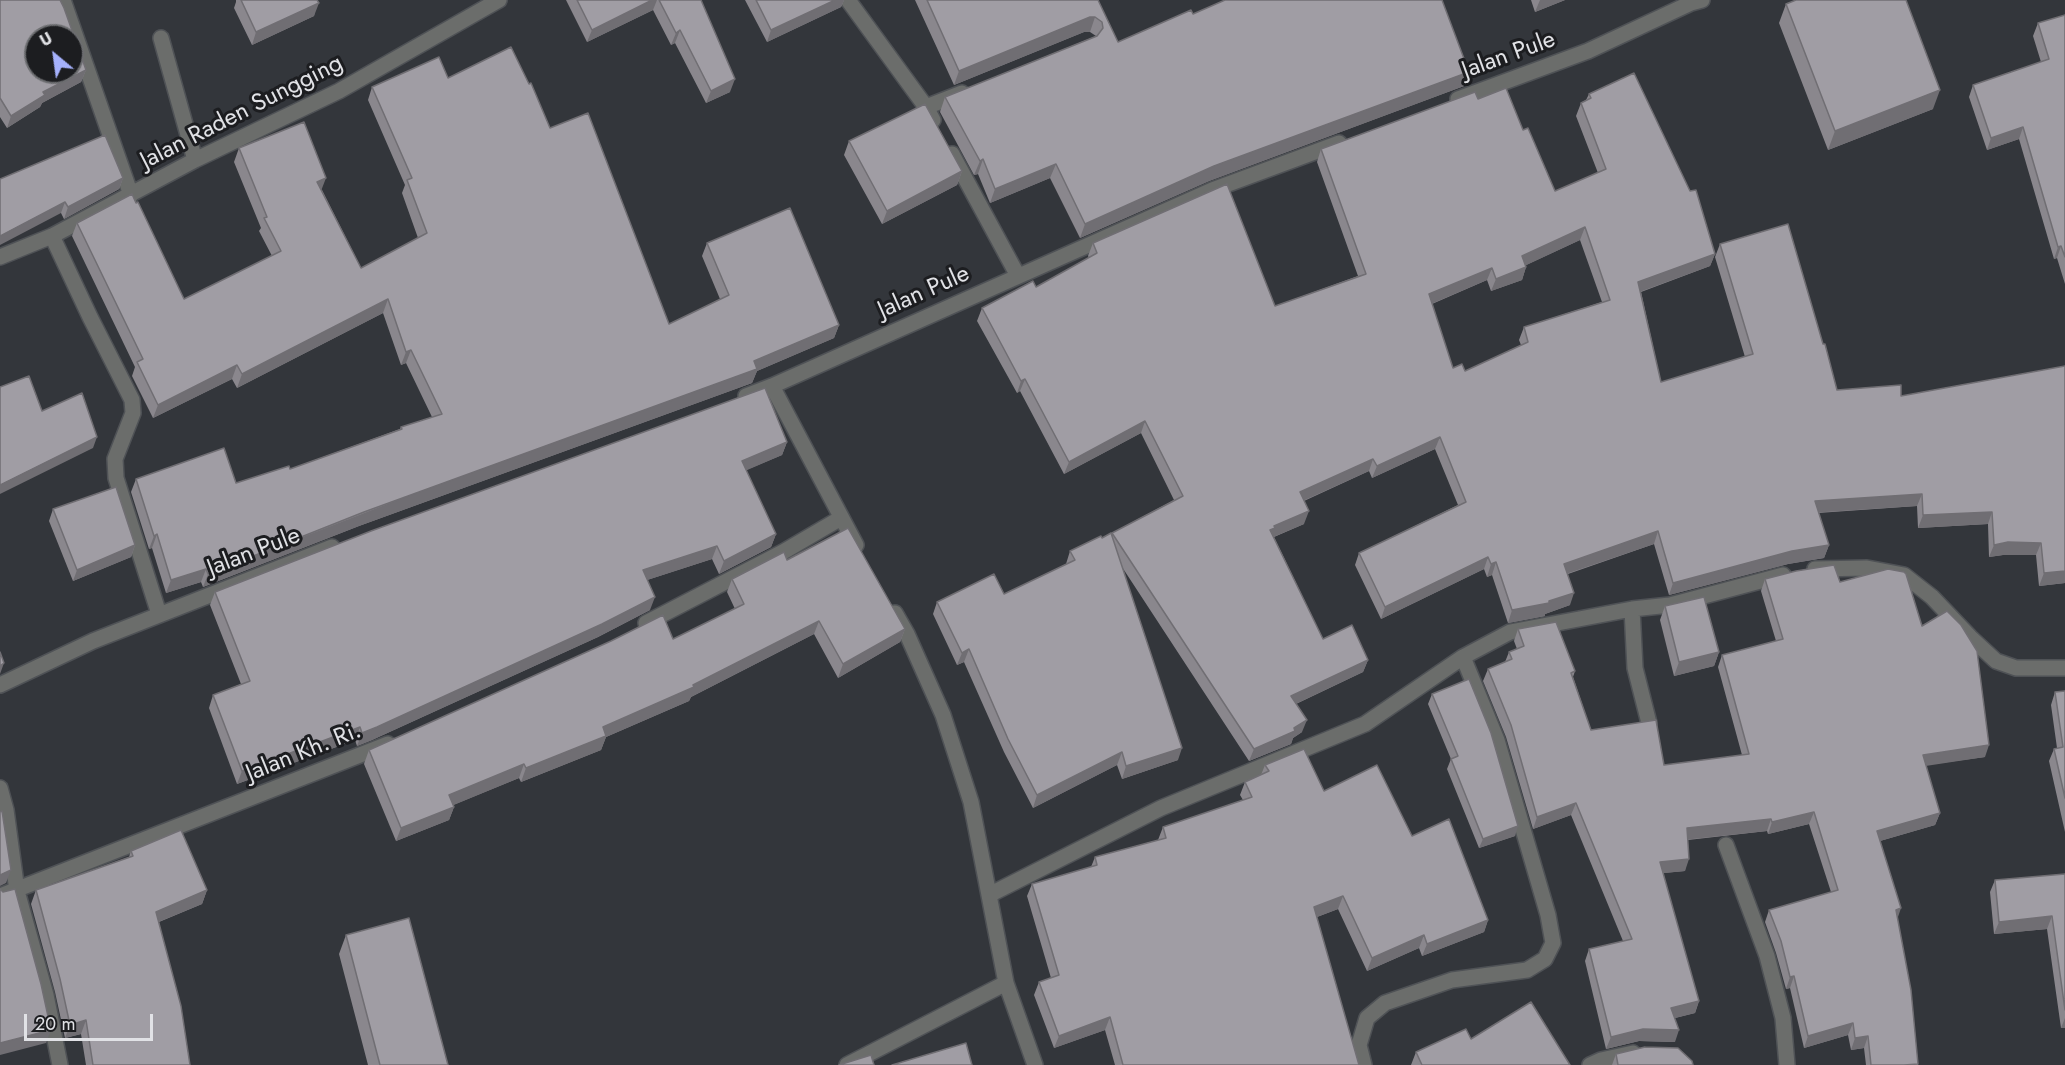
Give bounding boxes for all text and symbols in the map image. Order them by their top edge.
north arrow [24,24,84,84]
street label: Jalan Pule [1458,26,1560,86]
text: U [36,27,56,52]
street label: Jalan Raden Sungging [136,49,348,177]
street label: Jalan Pule [874,260,974,326]
street label: Jalan Pule [203,522,305,584]
street label: Jalan Kh. Ri. [242,717,366,789]
scale bar [27,1002,156,1040]
text: 20 m [35,1011,75,1037]

